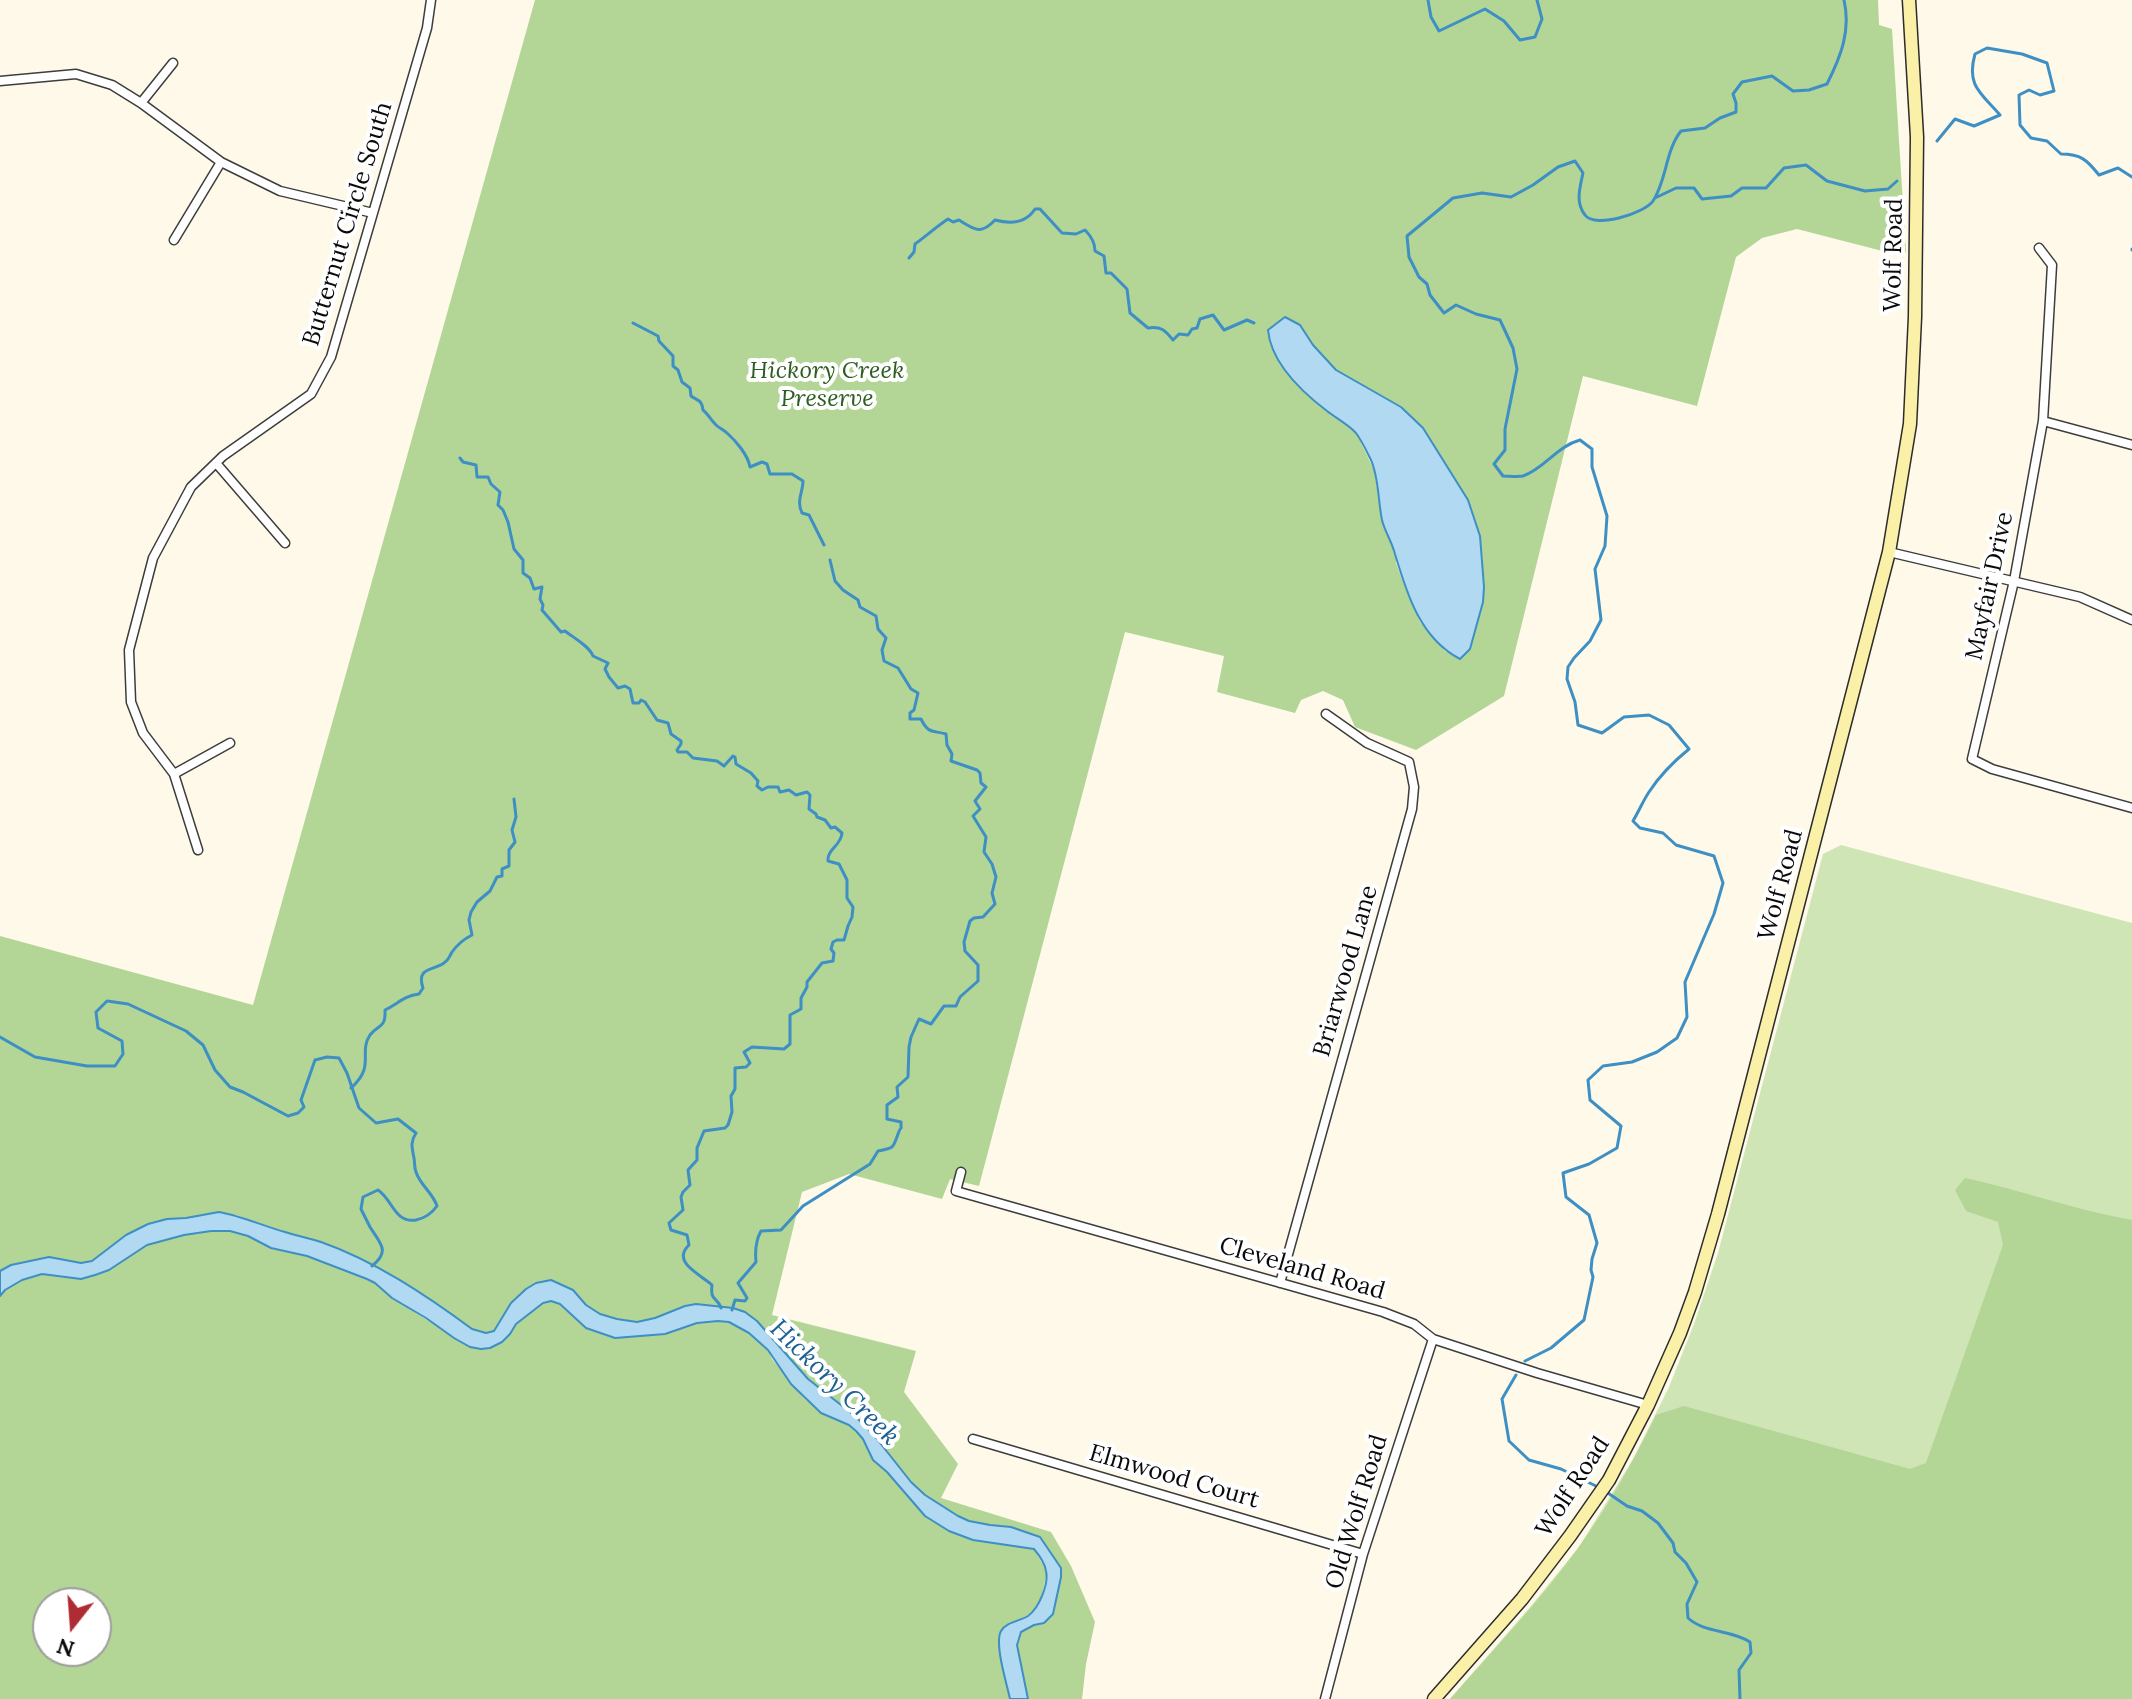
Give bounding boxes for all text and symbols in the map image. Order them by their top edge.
street label: Butternut Circle South [297,98,399,350]
street label: Wolf Road [1879,198,1909,312]
park label: Hickory Creek Preserve [750,357,904,413]
street label: Mayfair Drive [1960,509,2020,663]
street label: Wolf Road [1752,826,1810,944]
street label: Briarwood Lane [1308,882,1384,1060]
street label: Cleveland Road [1216,1232,1388,1306]
water label: Hickory Creek [763,1314,905,1452]
street label: Old Wolf Road [1320,1431,1394,1593]
street label: Wolf Road [1530,1432,1616,1542]
street label: Elmwood Court [1086,1439,1262,1515]
north arrow [32,1587,112,1667]
text: N [53,1632,78,1664]

